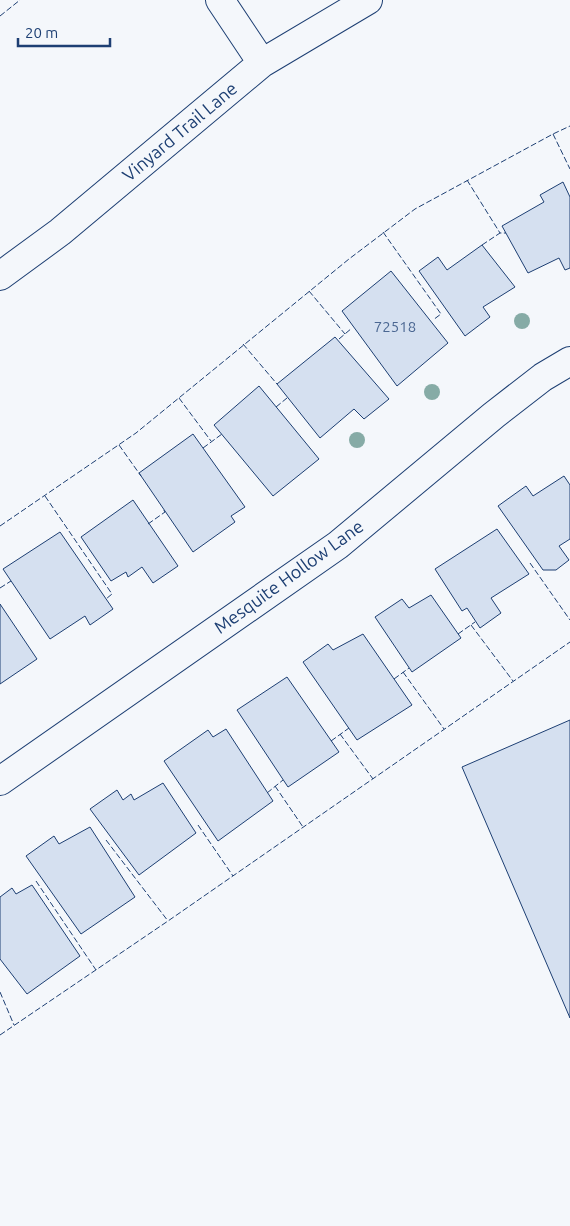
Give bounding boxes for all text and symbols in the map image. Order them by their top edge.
scale bar [18,15,110,47]
text: 20 m [25,24,58,41]
street label: Vinyard Trail Lane [118,78,241,185]
house number: 72518 [374,318,416,335]
street label: Mesquite Hollow Lane [210,515,367,637]

